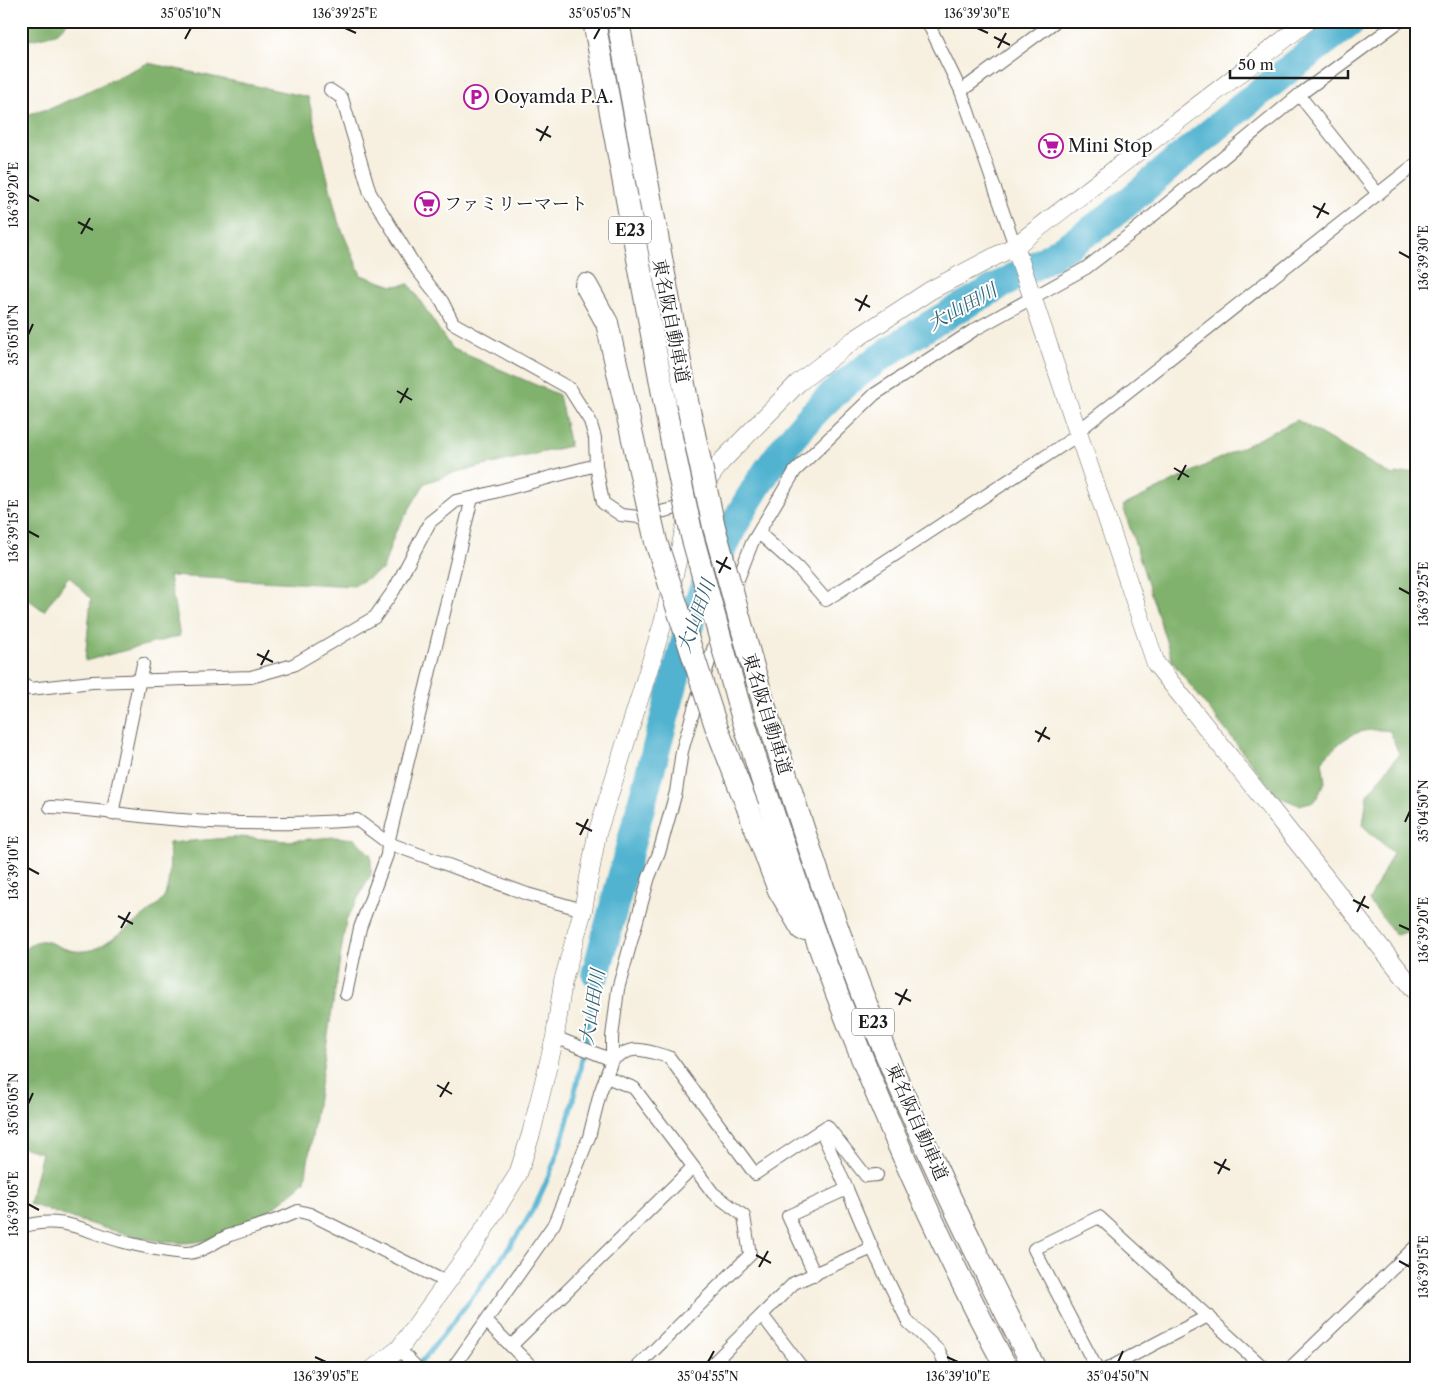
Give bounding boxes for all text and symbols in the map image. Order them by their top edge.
text: 35°05'10"N [161,6,221,21]
text: 136°39'25"E [313,6,377,21]
text: 35°05'05"N [569,6,631,21]
text: 136°39'30"E [944,6,1010,21]
scale bar [1230,48,1348,80]
text: 50 m [1238,55,1274,74]
parking icon: Ooyamda P.A. [463,84,489,110]
place label: Ooyamda P.A. [494,86,614,108]
supermarket icon: Mini Stop [1038,133,1064,159]
place label: Mini Stop [1068,135,1152,157]
text: 136°39'20"E [6,162,21,228]
supermarket icon: ファミリーマート [414,191,440,217]
place label: ファミリーマート [444,193,588,215]
road number: E23 [609,216,651,244]
text: 136°39'30"E [1416,225,1431,291]
street label: 東名阪自動車道 [648,257,694,385]
water label: 大山田川 [923,278,1003,335]
text: 35°05'10"N [6,305,21,365]
text: 136°39'15"E [6,500,21,562]
text: 136°39'25"E [1416,562,1431,626]
water label: 大山田川 [672,574,720,656]
street label: 東名阪自動車道 [738,651,796,777]
text: 35°04'50"N [1416,780,1431,842]
text: 136°39'10"E [6,836,21,900]
text: 136°39'20"E [1416,897,1431,963]
water label: 大山田川 [575,966,610,1046]
road number: E23 [852,1009,894,1036]
street label: 東名阪自動車道 [881,1060,953,1184]
text: 35°05'05"N [6,1073,21,1135]
text: 136°39'05"E [6,1171,21,1237]
text: 136°39'15"E [1416,1236,1431,1298]
text: 136°39'05"E [293,1369,359,1384]
text: 35°04'55"N [677,1369,739,1384]
text: 136°39'10"E [926,1369,990,1384]
text: 35°04'50"N [1087,1369,1149,1384]

